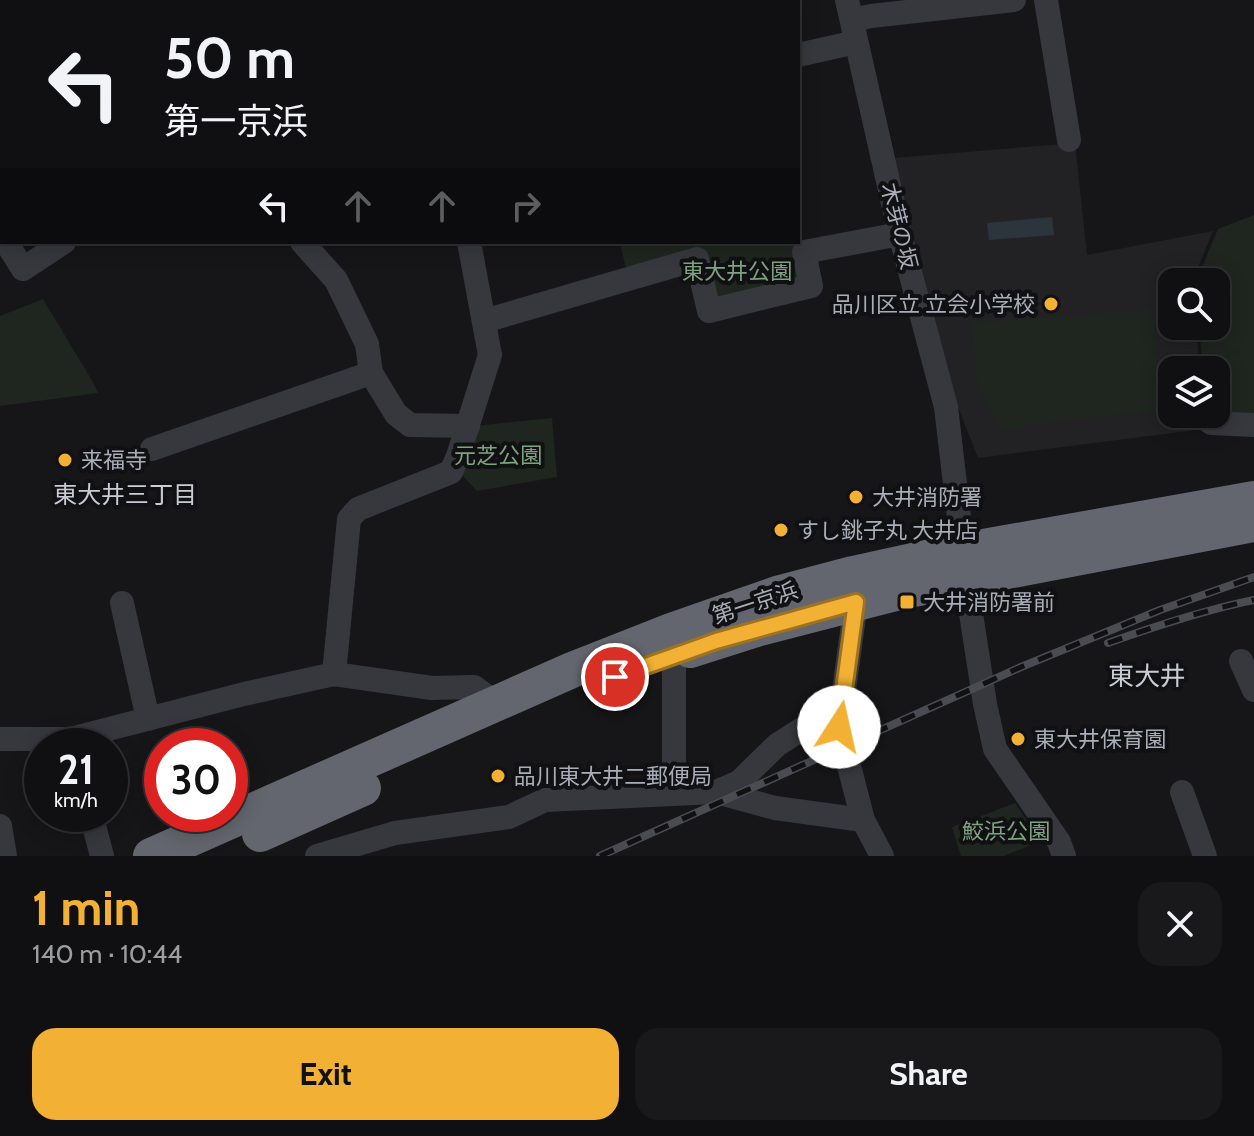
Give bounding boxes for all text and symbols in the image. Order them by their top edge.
text: 50 m [164,24,295,92]
icon: left [32,32,136,136]
text: 第一京浜 [164,99,308,143]
street label: 木芽の坂 [875,180,923,272]
icon: left [252,184,296,228]
icon: ahead [336,184,380,228]
icon: ahead [420,184,464,228]
icon: right [504,184,548,228]
park label: 東大井公園 [682,258,792,285]
map controls [1158,268,1230,428]
button: search [1158,268,1230,340]
place label: 品川区立 立会小学校 [832,291,1035,318]
marker: 品川区立 立会小学校 [1042,295,1060,313]
button: layers [1158,356,1230,428]
park label: 元芝公園 [454,442,542,469]
place label: 来福寺 [81,447,147,474]
marker: 来福寺 [56,451,74,469]
district label: 東大井三丁目 [53,480,197,509]
place label: 大井消防署 [872,484,982,511]
marker: 大井消防署 [847,488,865,506]
place label: すし銚子丸 大井店 [797,517,978,544]
marker: すし銚子丸 大井店 [772,521,790,539]
street label: 第一京浜 [709,577,801,629]
place label: 大井消防署前 [923,589,1055,616]
marker: 大井消防署前 [898,593,916,611]
pin [581,643,649,711]
icon: arrive [593,655,637,699]
district label: 東大井 [1108,660,1186,692]
position arrow [797,685,881,769]
place label: 東大井保育園 [1034,726,1166,753]
speed limit sign: 30 [144,728,248,832]
marker: 東大井保育園 [1009,730,1027,748]
text: 21 [58,745,94,794]
place label: 品川東大井二郵便局 [514,763,712,790]
marker: 品川東大井二郵便局 [489,767,507,785]
text: km/h [54,788,98,812]
park label: 鮫浜公園 [962,818,1050,845]
text: 1 min [32,879,140,937]
button: close [1138,882,1222,966]
text: 140 m · 10:44 [32,938,182,970]
button: Exit [32,1028,619,1120]
button: Share [635,1028,1222,1120]

